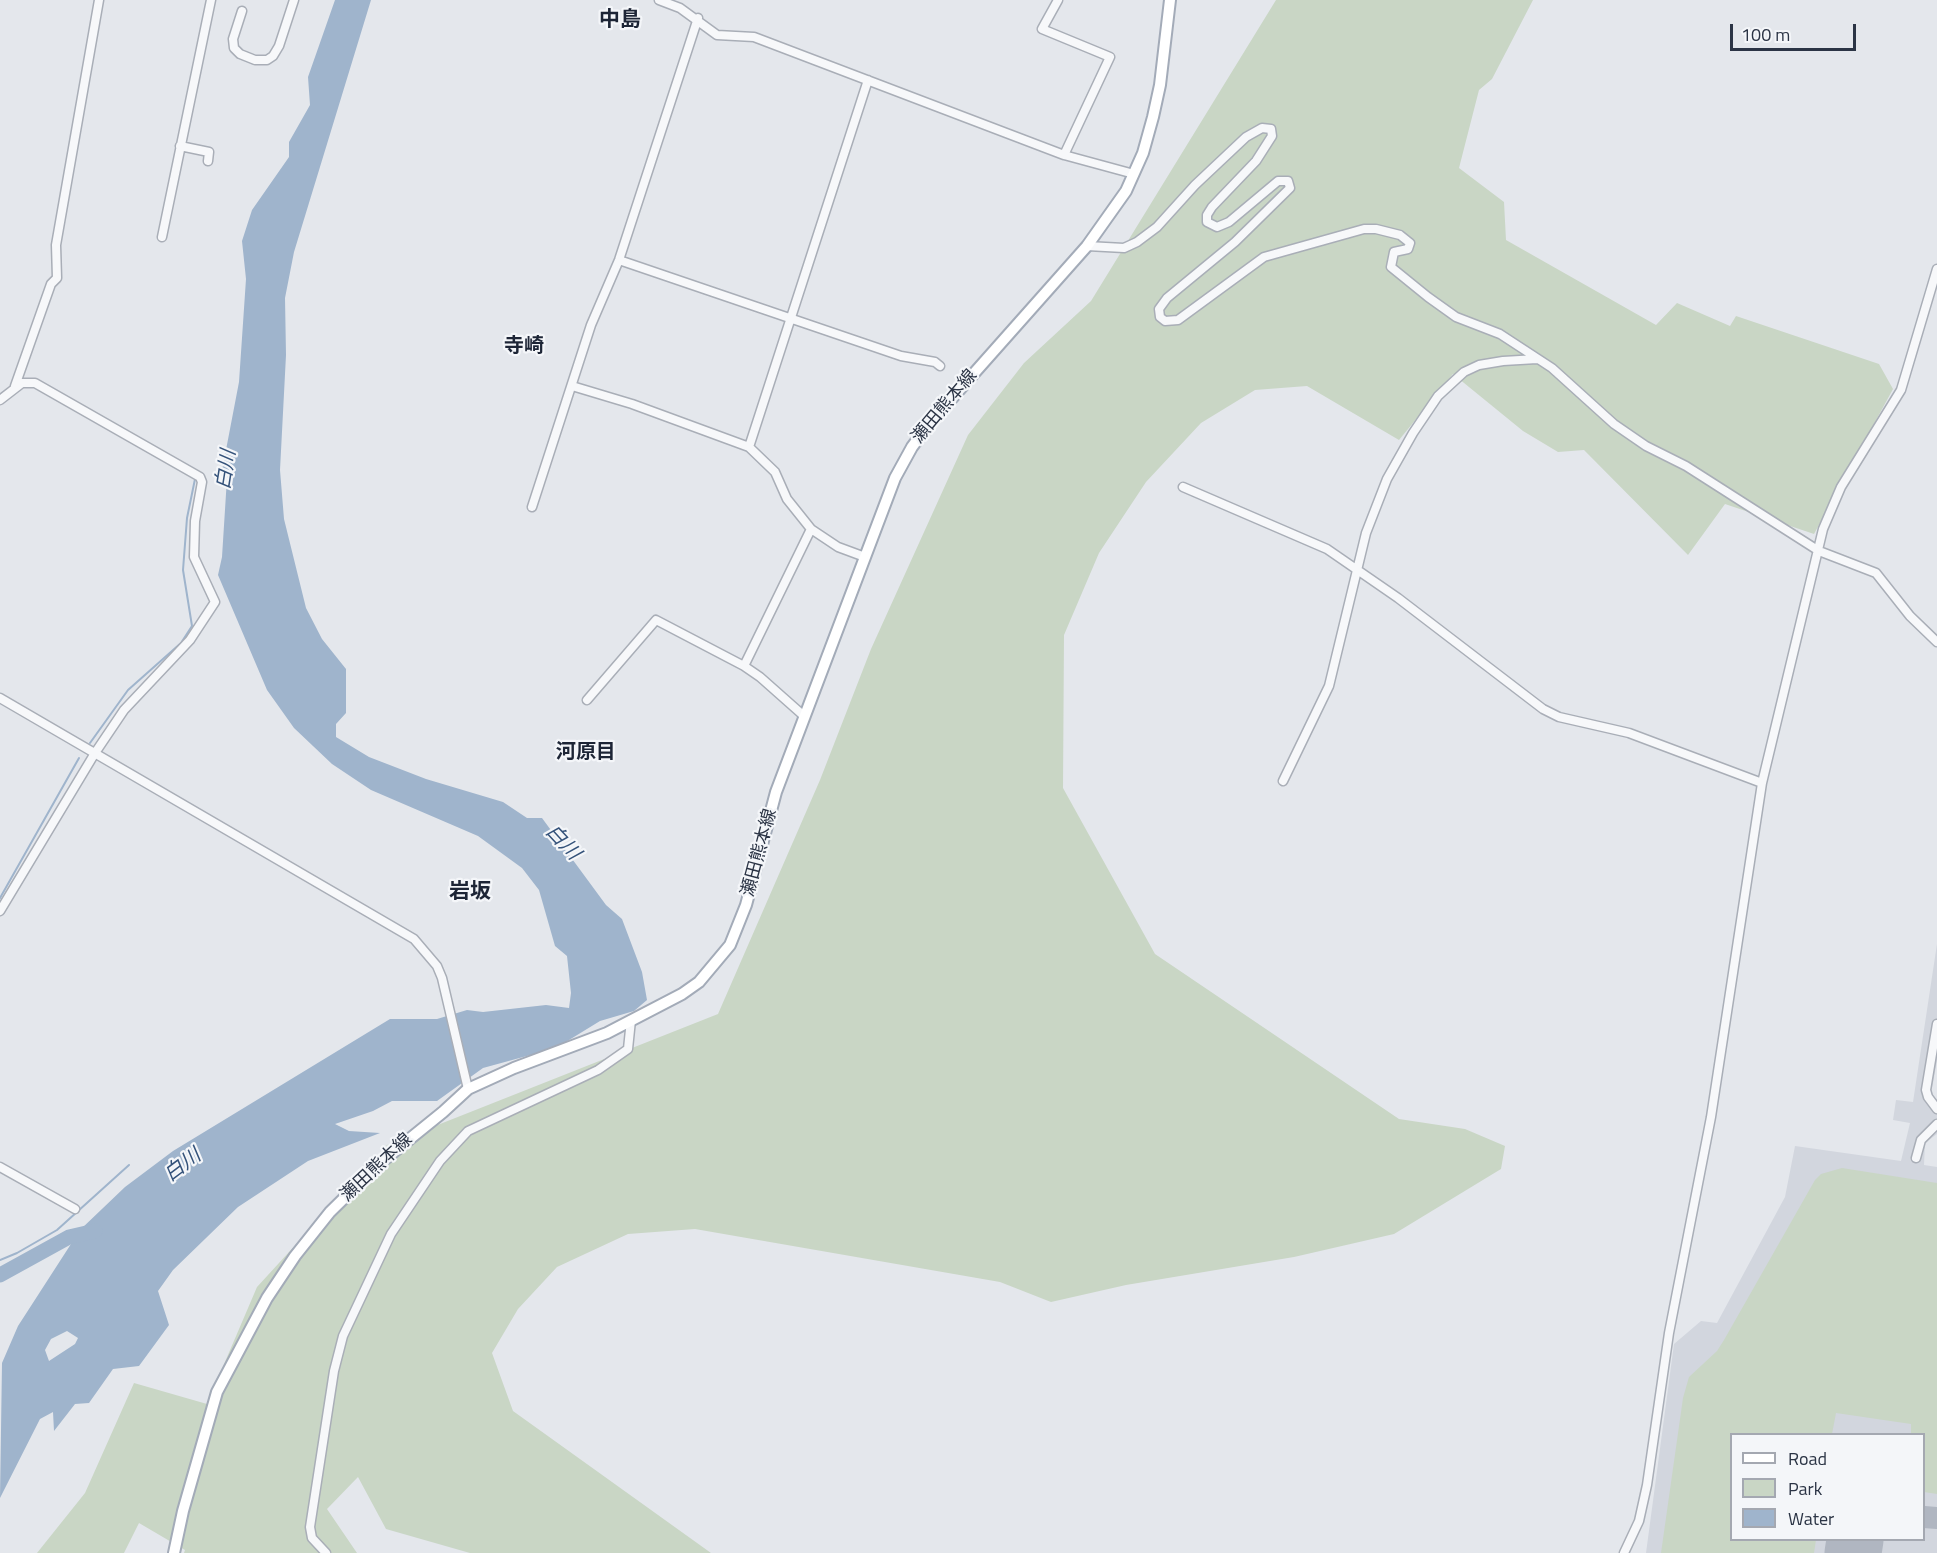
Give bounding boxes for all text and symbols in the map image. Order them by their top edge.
district label: 中島 [599,8,641,34]
scale bar [1733,12,1859,50]
text: 100 m [1741,21,1790,48]
district label: 寺崎 [504,335,544,359]
street label: 瀬田熊本線 [908,366,982,448]
water label: 白川 [212,448,242,492]
district label: 河原目 [556,741,616,765]
street label: 瀬田熊本線 [738,807,782,899]
water label: 白川 [540,820,584,866]
district label: 岩坂 [449,880,491,906]
street label: 瀬田熊本線 [337,1129,417,1207]
water label: 白川 [160,1144,206,1188]
legend [1730,1433,1925,1541]
text: Road [1788,1445,1827,1472]
text: Park [1788,1475,1822,1502]
text: Water [1788,1505,1834,1532]

